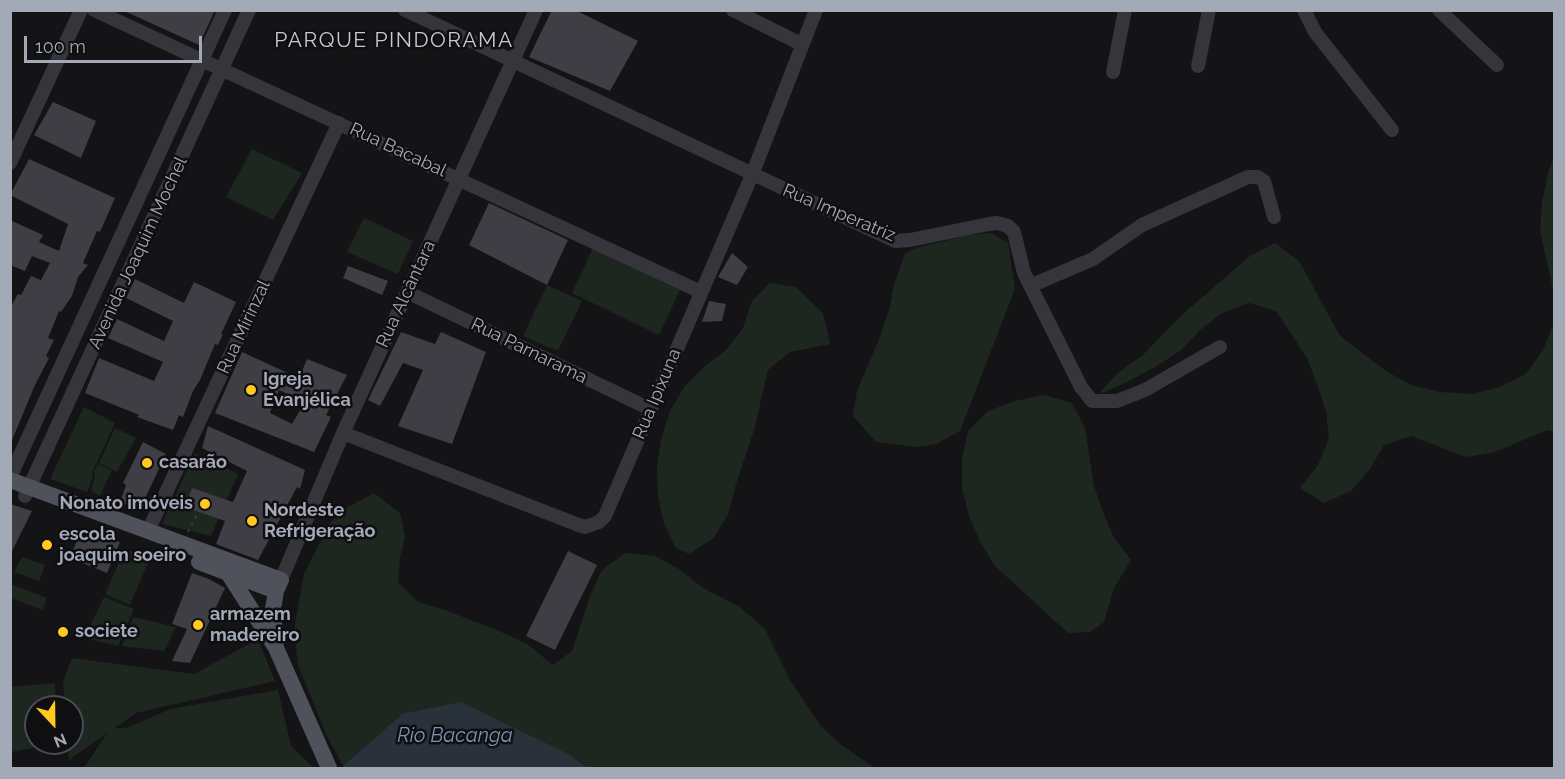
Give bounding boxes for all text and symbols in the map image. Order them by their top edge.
scale bar [27,24,206,62]
district label: PARQUE PINDORAMA [274,28,514,54]
text: 100 m [35,36,86,57]
street label: Rua Bacabal [346,118,450,182]
street label: Avenida Joaquim Mochel [84,154,192,352]
street label: Rua Imperatriz [779,180,899,246]
street label: Rua Alcântara [372,237,440,351]
street label: Rua Mirinzal [213,277,275,377]
street label: Rua Parnarama [467,314,591,388]
street label: Rua Ipixuna [628,345,686,443]
place label: Igreja Evanjélica [263,369,351,412]
marker: Igreja Evanjélica [244,383,258,397]
place label: casarão [159,452,227,474]
marker: casarão [140,456,154,470]
place label: Nonato imóveis [60,493,193,515]
marker: Nonato imóveis [198,497,212,511]
place label: Nordeste Refrigeração [264,500,375,542]
marker: Nordeste Refrigeração [245,514,259,528]
place label: escola joaquim soeiro [59,524,186,566]
marker: escola joaquim soeiro [40,538,54,552]
place label: armazem madereiro [210,604,299,646]
marker: armazem madereiro [191,618,205,632]
place label: societe [75,621,138,643]
marker: societe [56,625,70,639]
north arrow [24,695,84,755]
water label: Rio Bacanga [397,724,513,748]
text: N [51,729,69,751]

